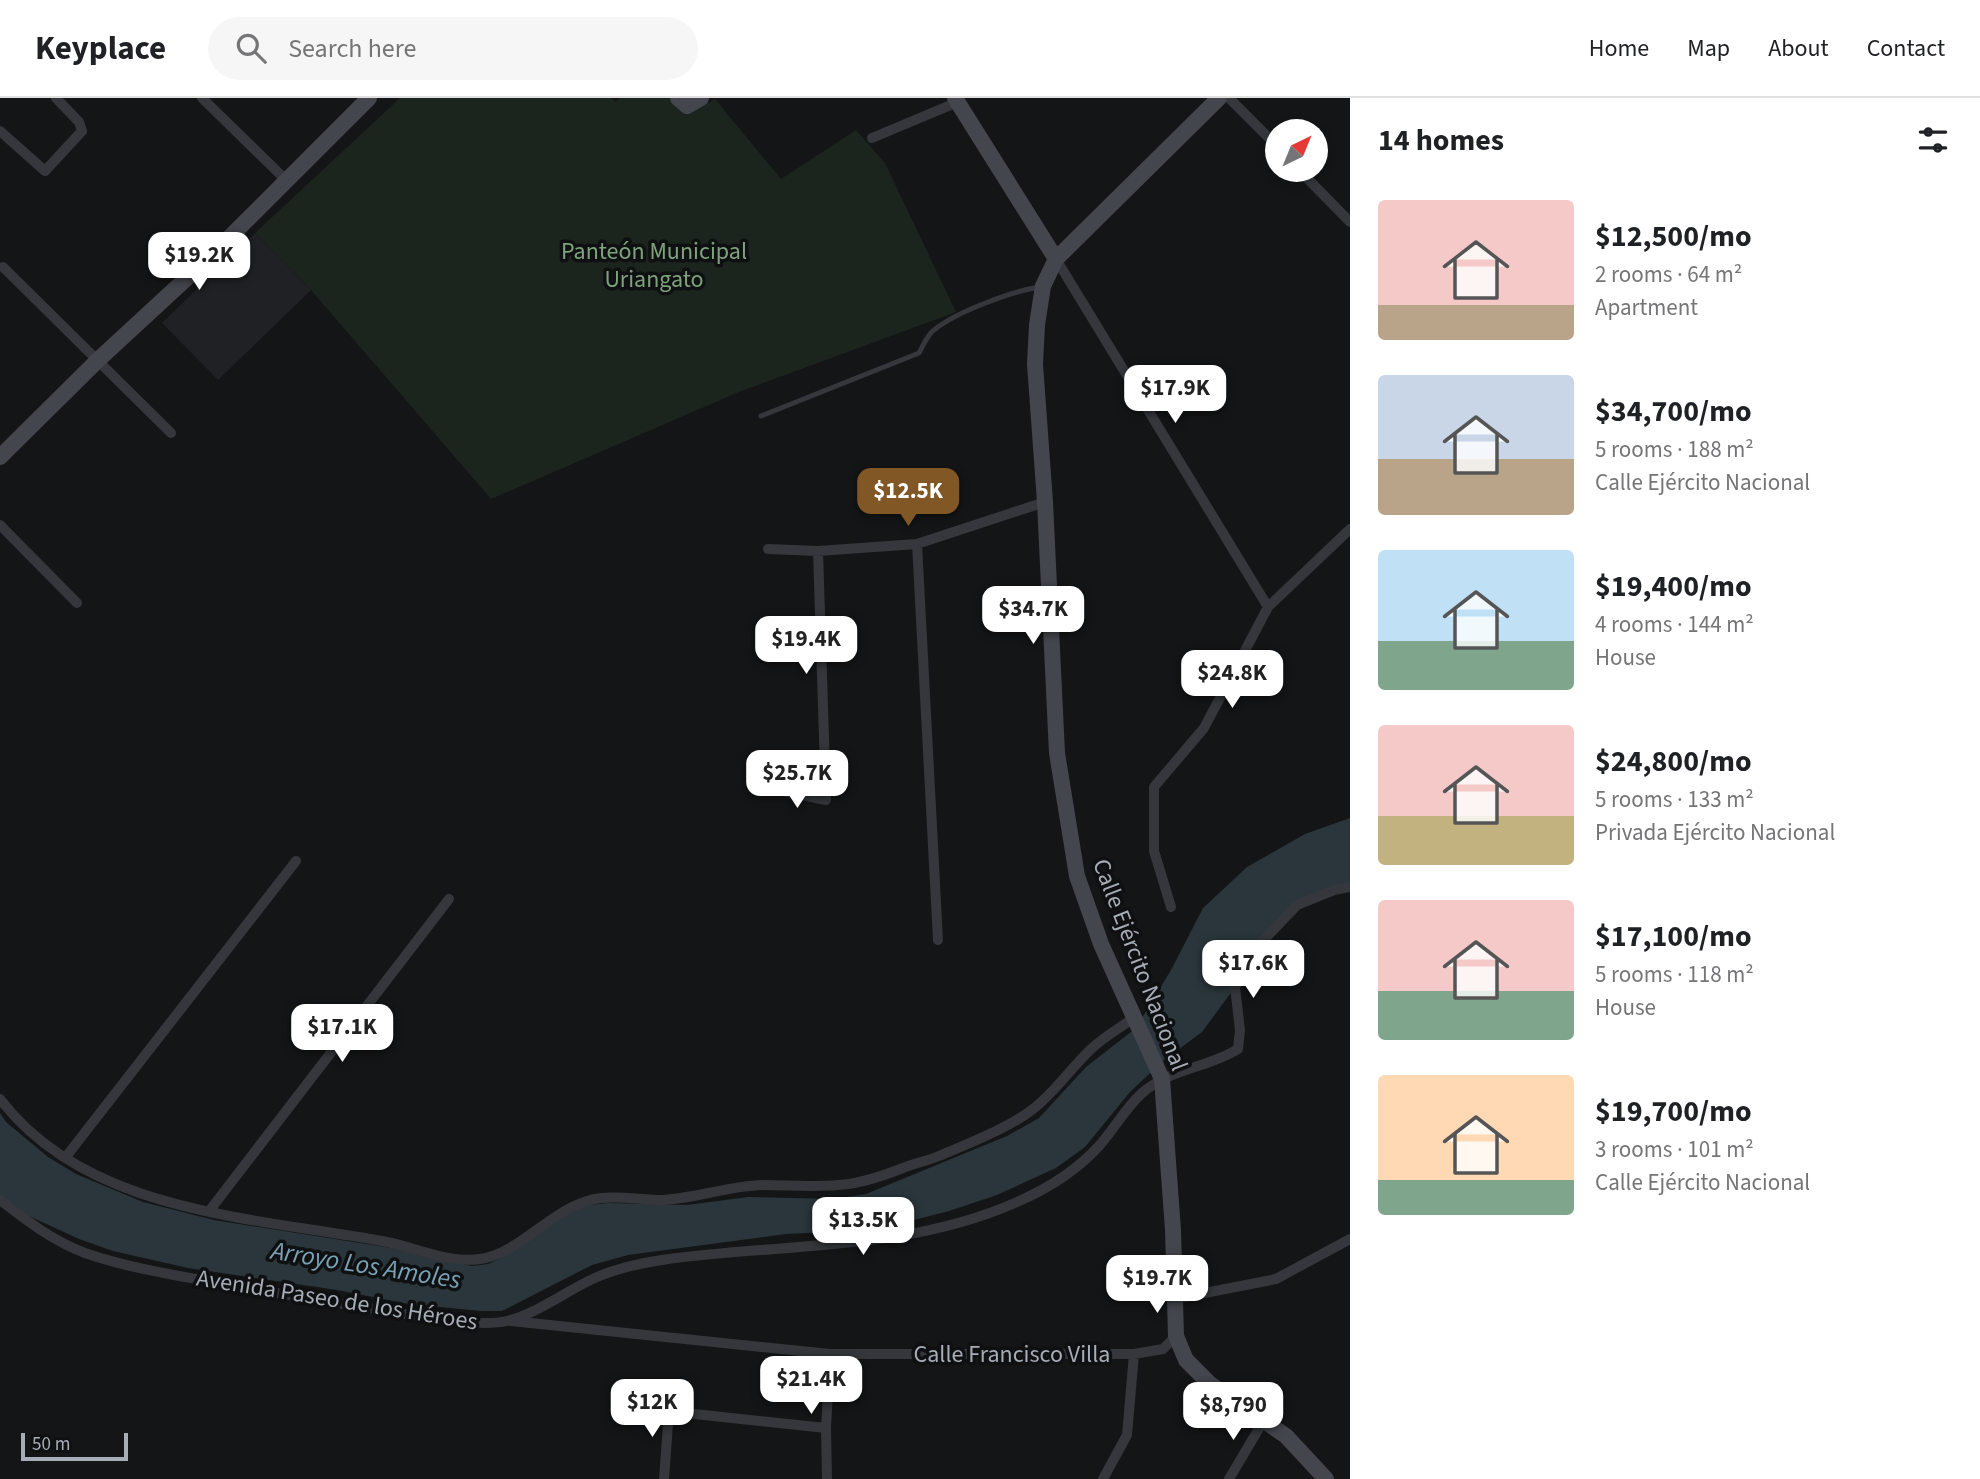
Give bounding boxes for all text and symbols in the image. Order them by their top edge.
search box [208,17,698,80]
text: Keyplace [35,25,166,72]
icon: search [232,29,270,67]
text: Search here [288,30,416,67]
text: Home [1589,31,1649,66]
text: Map [1687,31,1730,66]
text: About [1768,31,1829,66]
text: Contact [1867,31,1945,66]
north arrow [1265,119,1328,182]
map controls [1265,119,1328,182]
text: 14 homes [1378,119,1504,162]
icon: filters [1914,121,1952,159]
text: $12,500/mo [1595,215,1752,258]
icon: home [1434,228,1518,312]
pin: $19.2K [142,232,256,292]
park label: Panteón Municipal Uriangato [561,234,747,297]
text: $19.2K [164,238,234,271]
text: 2 rooms · 64 m² [1595,258,1742,291]
text: Apartment [1595,291,1698,324]
pin: $17.9K [1118,366,1232,425]
text: $17.9K [1140,371,1210,404]
text: $34,700/mo [1595,390,1752,433]
icon: home [1434,403,1518,487]
text: 5 rooms · 188 m² [1595,433,1754,466]
text: Calle Ejército Nacional [1595,466,1810,499]
pin: $12.5K [851,468,965,528]
text: $12.5K [873,474,943,507]
text: $19,400/mo [1595,565,1752,608]
icon: home [1434,578,1518,662]
pin: $34.7K [976,587,1090,646]
text: $34.7K [998,592,1068,625]
text: 4 rooms · 144 m² [1595,608,1754,641]
pin: $19.4K [749,616,863,676]
text: $19.4K [771,622,841,655]
text: House [1595,641,1656,674]
pin: $24.8K [1175,650,1289,710]
text: $24.8K [1197,656,1267,689]
text: $24,800/mo [1595,740,1752,783]
pin: $25.7K [740,750,854,810]
icon: home [1434,753,1518,837]
text: $25.7K [762,756,832,789]
text: 5 rooms · 133 m² [1595,783,1754,816]
text: Privada Ejército Nacional [1595,816,1835,849]
street label: Calle Ejército Nacional [1083,854,1197,1076]
text: $17,100/mo [1595,915,1752,958]
icon: home [1434,928,1518,1012]
pin: $17.6K [1196,940,1310,1000]
text: $17.6K [1218,946,1288,979]
text: 5 rooms · 118 m² [1595,958,1754,991]
text: House [1595,991,1656,1024]
pin: $17.1K [285,1004,399,1064]
text: $17.1K [307,1010,377,1043]
text: $19,700/mo [1595,1090,1752,1133]
icon: home [1434,1103,1518,1187]
text: 3 rooms · 101 m² [1595,1133,1754,1166]
text: Calle Ejército Nacional [1595,1166,1810,1199]
pin: $13.5K [806,1198,920,1257]
text: $13.5K [828,1203,898,1236]
water label: Arroyo Los Amoles [267,1231,463,1298]
pin: $19.7K [1100,1256,1214,1315]
street label: Avenida Paseo de los Héroes [194,1260,480,1340]
text: $19.7K [1122,1261,1192,1294]
street label: Calle Francisco Villa [914,1337,1110,1372]
pin: $21.4K [754,1356,868,1416]
text: $21.4K [776,1362,846,1395]
pin: $12K [611,1380,693,1439]
pin: $8,790 [1176,1382,1290,1442]
text: $12K [627,1385,677,1418]
text: $8,790 [1199,1388,1267,1421]
scale bar [21,1430,128,1462]
text: 50 m [32,1431,70,1458]

